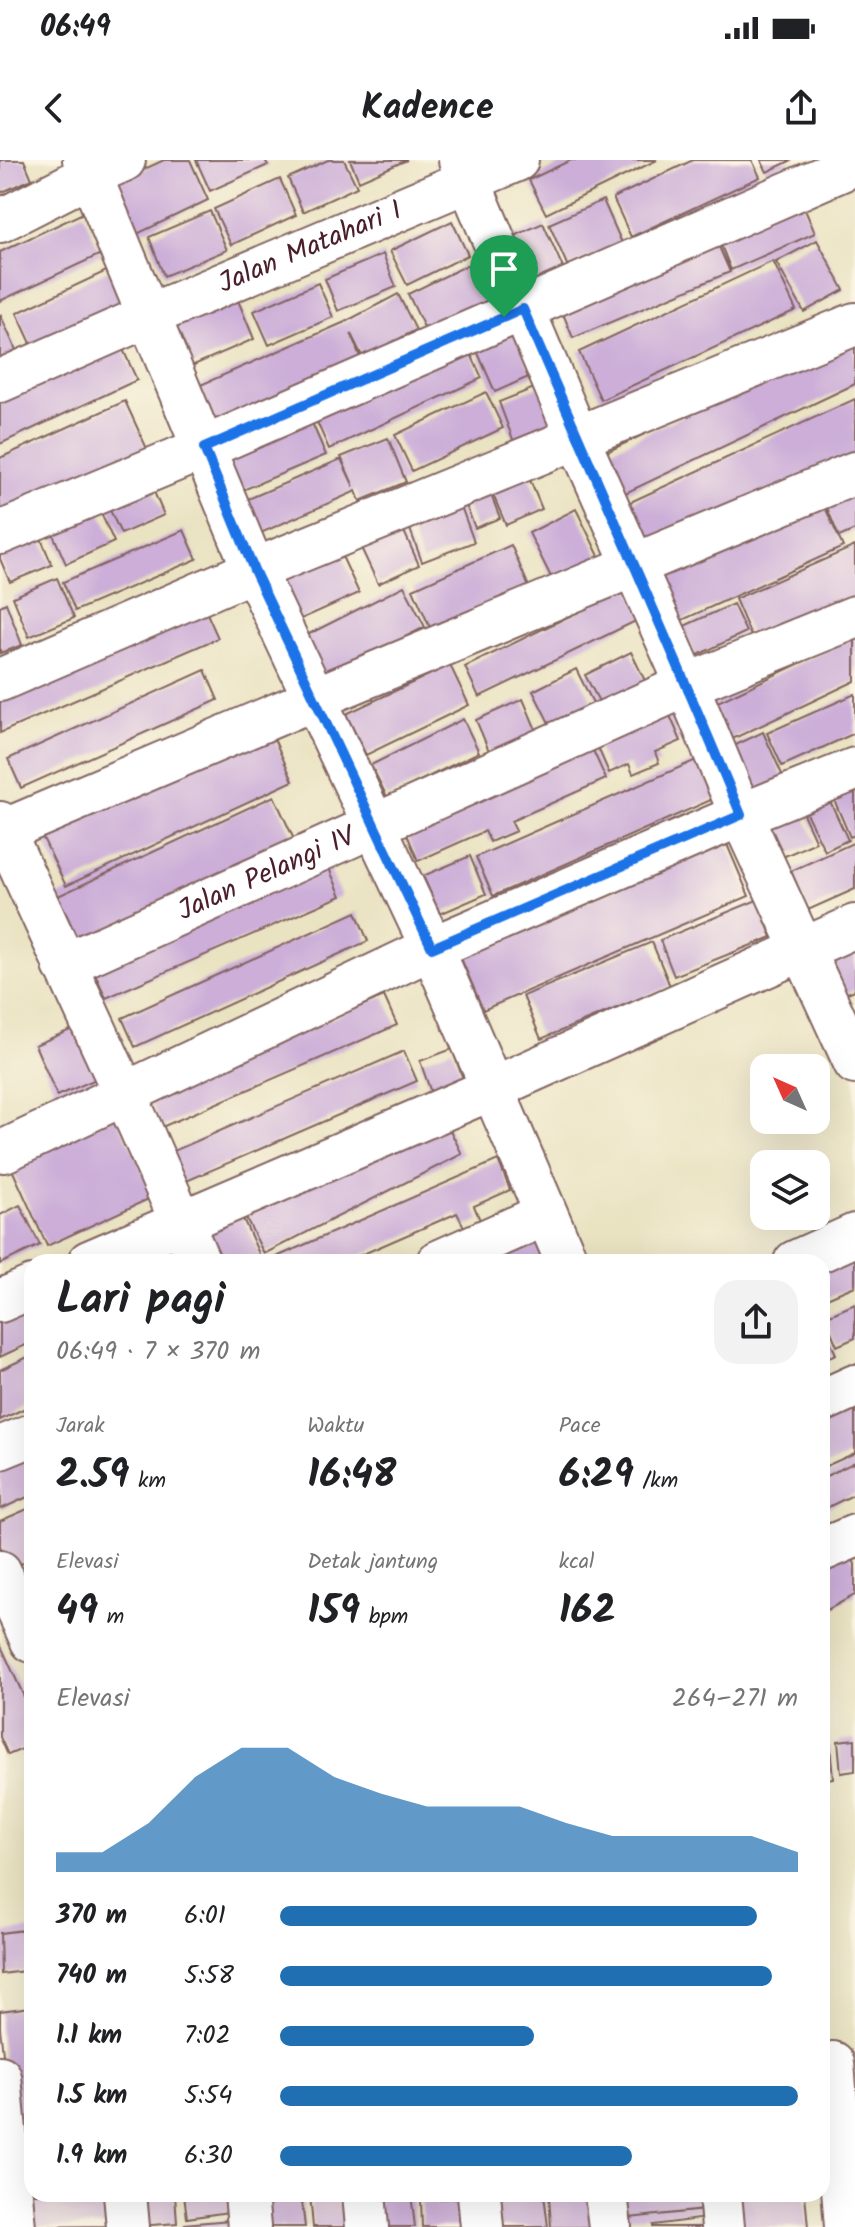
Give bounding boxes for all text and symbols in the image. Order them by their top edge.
text: 06:49 [40,4,111,52]
text: Kadence [361,80,494,137]
icon: back [32,86,76,130]
icon: share [779,86,823,130]
street label: Jalan Matahari I [212,188,409,306]
pin [470,235,538,317]
icon: arrive [482,247,526,291]
street label: Jalan Pelangi IV [171,814,364,933]
north arrow [750,1054,830,1134]
map controls [750,1054,830,1230]
button: layers [750,1150,830,1230]
text: Lari pagi [56,1266,226,1336]
button: share [714,1280,798,1364]
text: 06:49 · 7 × 370 m [56,1331,260,1373]
text: Jarak [56,1409,105,1444]
text: Waktu [307,1409,364,1444]
text: Pace [559,1409,601,1444]
text: 2.59 [56,1444,129,1508]
text: 16:48 [307,1444,396,1508]
text: 6:29 [559,1444,634,1508]
text: km [129,1464,166,1499]
text: /km [634,1464,678,1499]
text: Elevasi [56,1545,118,1580]
text: Detak jantung [307,1545,438,1580]
text: kcal [559,1545,594,1580]
text: 49 [56,1580,98,1644]
text: 159 [307,1580,360,1644]
text: 162 [559,1580,616,1644]
text: m [98,1600,124,1635]
text: bpm [360,1600,408,1635]
text: Elevasi [56,1678,130,1720]
text: 264–271 m [672,1678,798,1720]
text: 370 m [56,1895,127,1937]
text: 6:01 [184,1895,226,1937]
text: 740 m [56,1955,127,1997]
text: 5:58 [184,1955,234,1997]
text: 1.1 km [56,2015,122,2057]
text: 7:02 [184,2015,231,2057]
text: 1.5 km [56,2075,127,2117]
text: 5:54 [184,2075,233,2117]
text: 1.9 km [56,2135,127,2177]
text: 6:30 [184,2135,233,2177]

